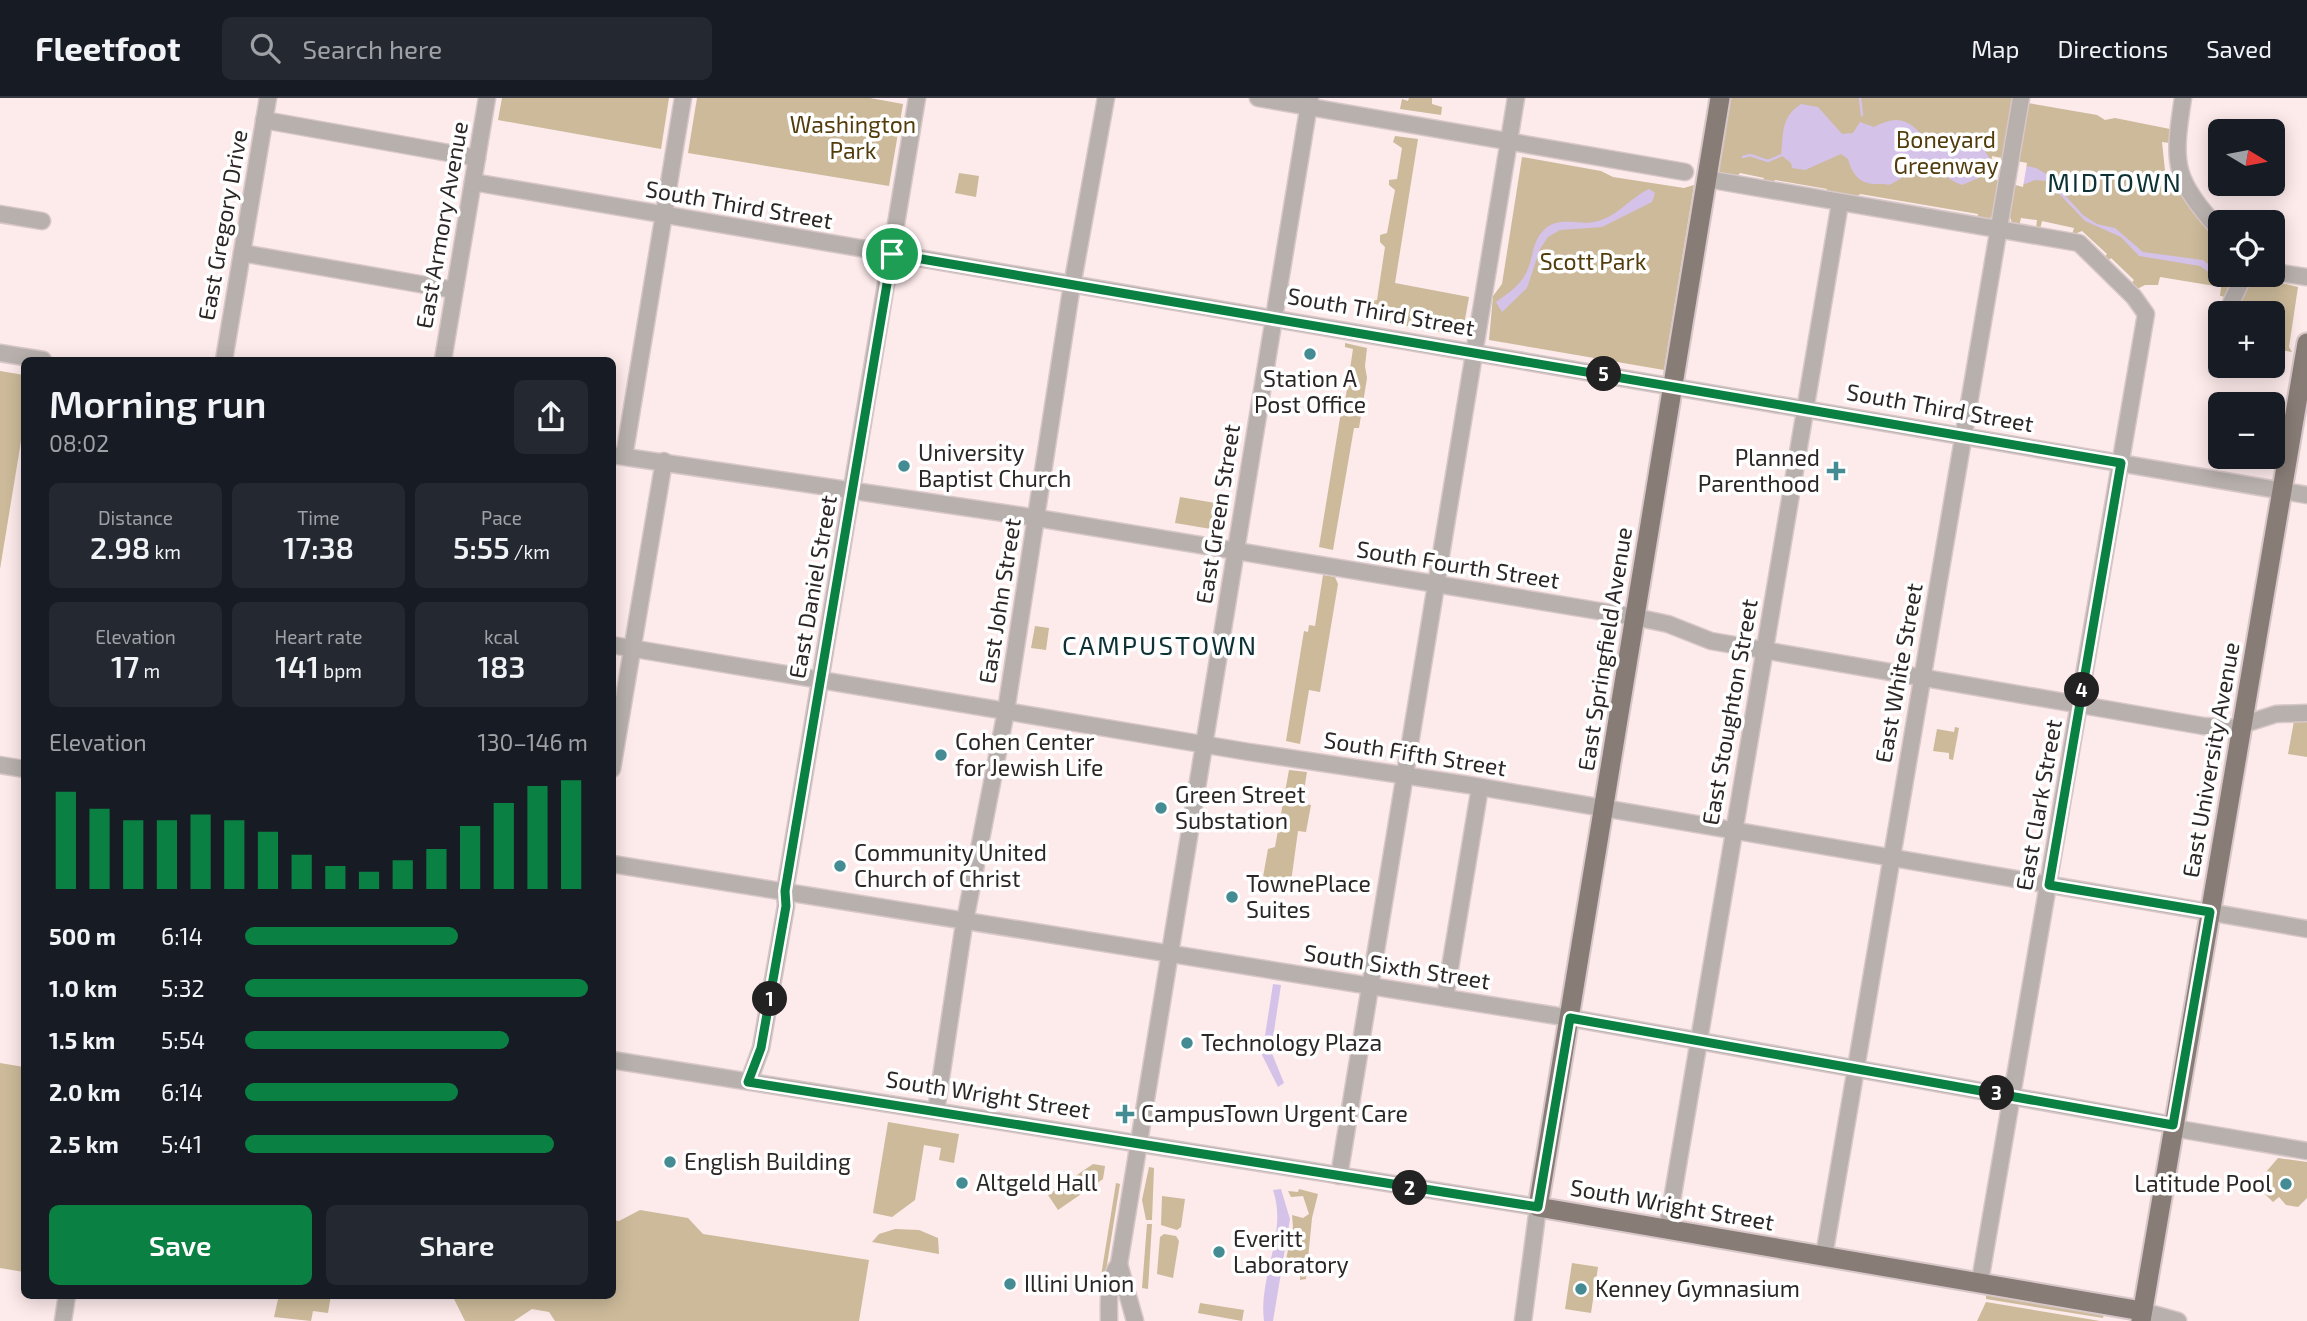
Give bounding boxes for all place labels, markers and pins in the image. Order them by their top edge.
pin [862,224,922,284]
marker: Station A Post Office [1302,346,1318,362]
pin: 5 [1586,356,1622,392]
place label: Station A Post Office [1254,364,1366,418]
place label: University Baptist Church [918,438,1071,492]
place label: Planned Parenthood [1698,443,1820,497]
marker: University Baptist Church [896,458,912,474]
marker: Planned Parenthood [1826,461,1846,481]
pin: 4 [2064,672,2100,708]
place label: Cohen Center for Jewish Life [955,727,1103,781]
marker: Cohen Center for Jewish Life [933,747,949,763]
place label: Green Street Substation [1175,780,1306,834]
marker: Green Street Substation [1153,800,1169,816]
place label: Community United Church of Christ [854,838,1047,892]
marker: Community United Church of Christ [832,858,848,874]
place label: TownePlace Suites [1246,869,1371,923]
marker: TownePlace Suites [1224,889,1240,905]
pin: 1 [752,982,788,1016]
place label: Technology Plaza [1201,1028,1382,1056]
marker: Technology Plaza [1179,1035,1195,1051]
pin: 3 [1980,1076,2014,1110]
place label: CampusTown Urgent Care [1141,1099,1408,1127]
marker: CampusTown Urgent Care [1115,1104,1135,1124]
place label: English Building [684,1147,851,1175]
marker: English Building [662,1154,678,1170]
place label: Altgeld Hall [976,1168,1098,1196]
place label: Latitude Pool [2134,1169,2272,1197]
pin: 2 [1392,1170,1428,1206]
marker: Altgeld Hall [954,1175,970,1191]
marker: Latitude Pool [2278,1176,2294,1192]
place label: Everitt Laboratory [1233,1224,1349,1278]
marker: Everitt Laboratory [1211,1244,1227,1260]
place label: Illini Union [1024,1269,1134,1297]
place label: Kenney Gymnasium [1595,1274,1800,1302]
marker: Illini Union [1002,1276,1018,1292]
marker: Kenney Gymnasium [1573,1281,1589,1297]

